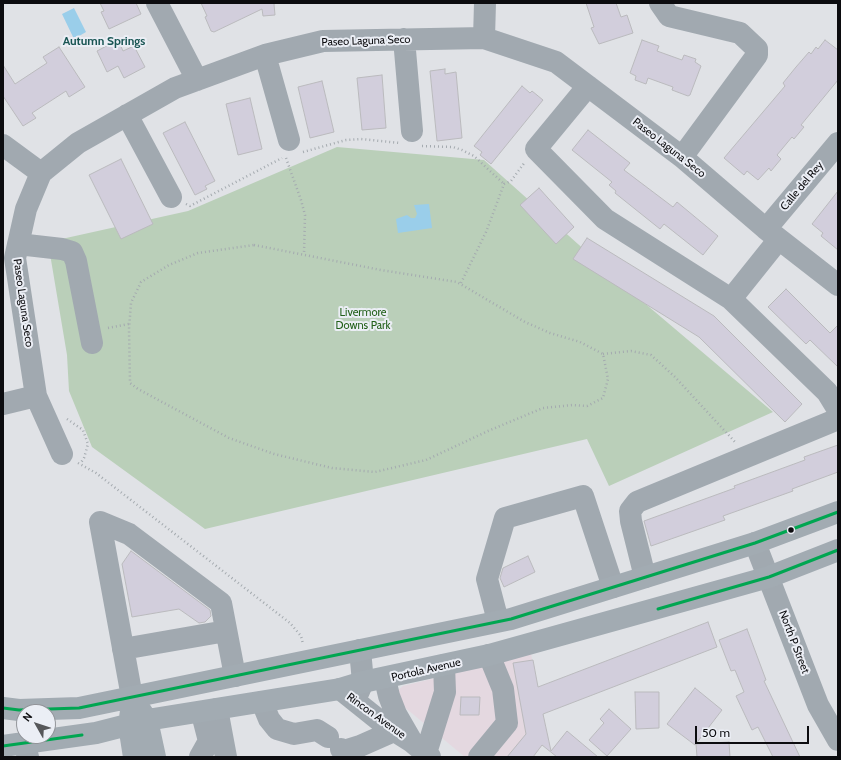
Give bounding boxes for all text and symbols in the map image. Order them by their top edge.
street label: Paseo Laguna Seco [321,33,411,49]
district label: Autumn Springs [63,34,145,48]
street label: Paseo Laguna Seco [630,115,708,181]
street label: Calle del Rey [778,159,826,213]
street label: Paseo Laguna Seco [10,258,36,348]
park label: Livermore Downs Park [336,306,390,332]
unlabelled marker [786,525,796,535]
street label: North P Street [776,609,812,675]
street label: Portola Avenue [390,656,462,684]
street label: Rincon Avenue [344,690,408,742]
north arrow [16,704,56,744]
text: N [20,710,35,725]
scale bar [697,718,811,744]
text: 50 m [702,725,730,740]

